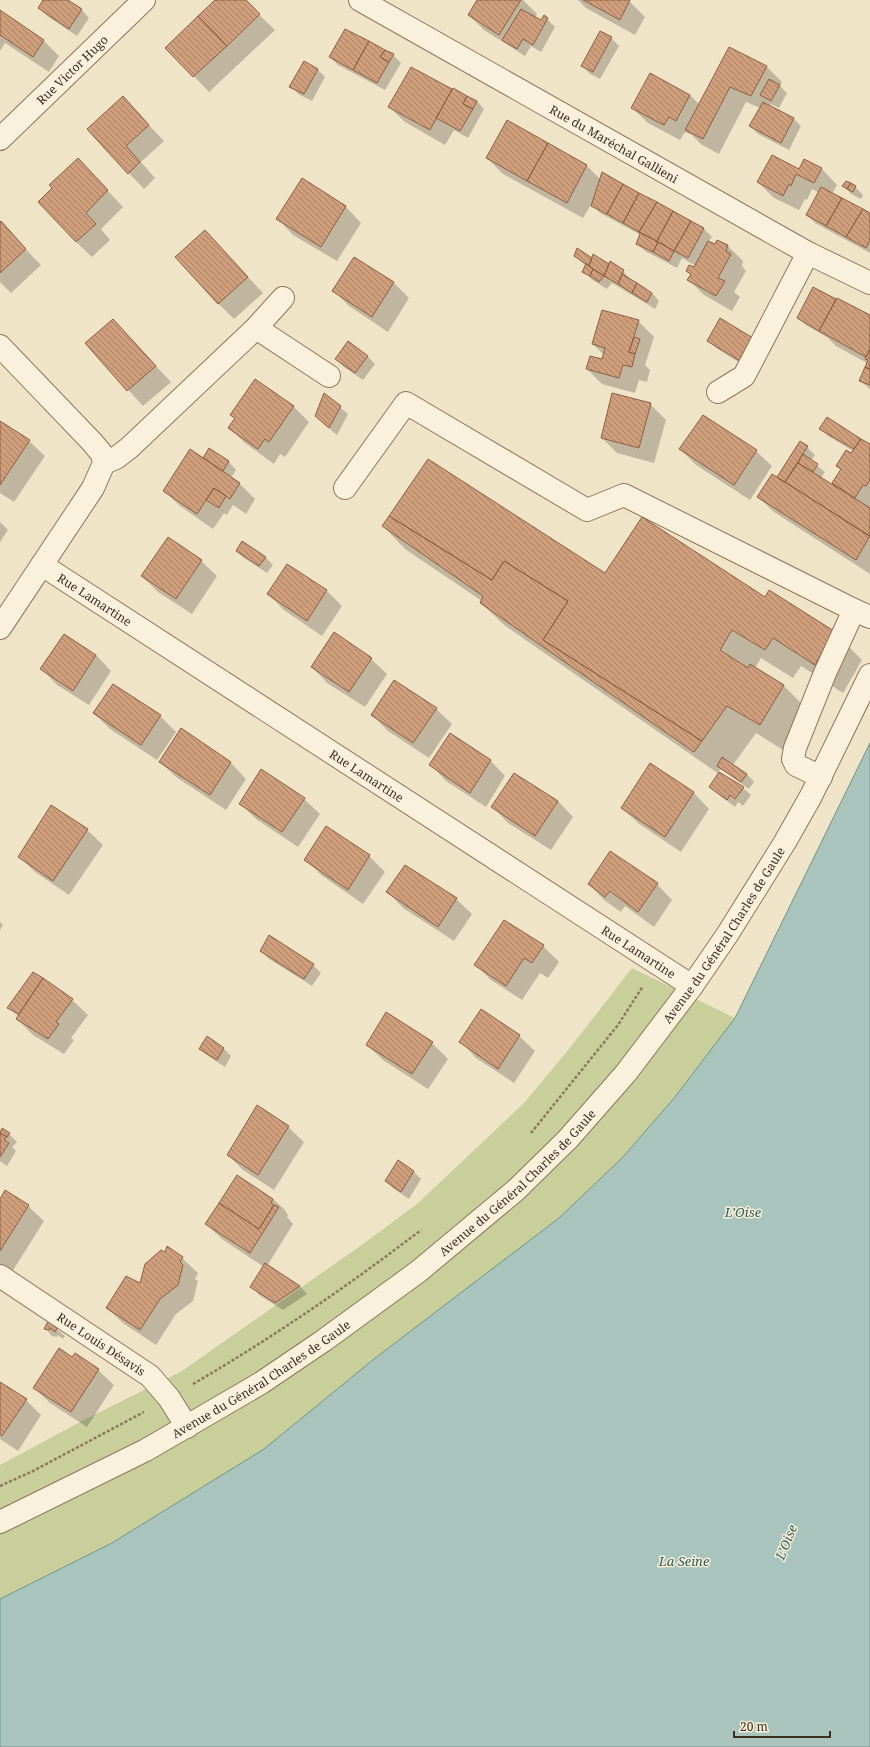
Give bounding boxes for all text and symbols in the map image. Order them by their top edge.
street label: Rue Victor Hugo [32,31,112,108]
street label: Rue du Maréchal Gallieni [547,101,682,187]
street label: Rue Lamartine [54,569,135,630]
street label: Rue Lamartine [326,745,407,806]
street label: Avenue du Général Charles de Gaule [659,843,788,1026]
street label: Rue Lamartine [598,921,679,982]
street label: Avenue du Général Charles de Gaule [435,1105,599,1259]
water label: L’Oise [724,1203,762,1221]
street label: Rue Louis Désavis [54,1308,149,1379]
street label: Avenue du Général Charles de Gaule [168,1316,353,1442]
water label: L'Oise [770,1521,801,1563]
water label: La Seine [658,1552,710,1570]
scale bar [734,1713,830,1739]
text: 20 m [740,1718,768,1735]

